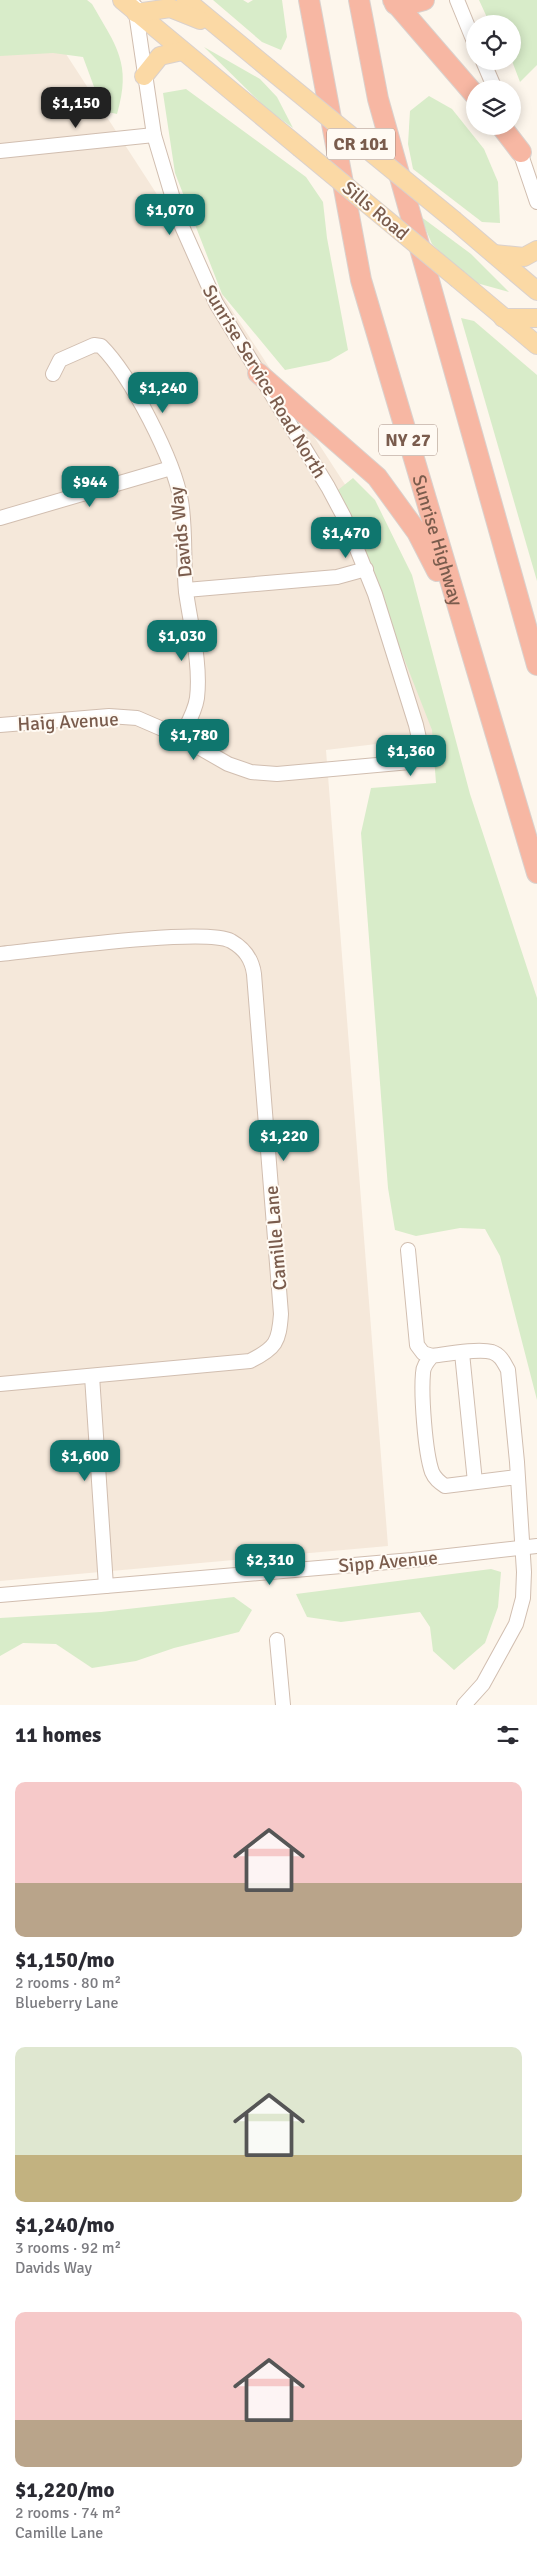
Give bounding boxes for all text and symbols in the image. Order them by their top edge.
map controls [466,15,521,135]
button: locate [466,15,521,70]
button: layers [466,80,521,135]
pin: $1,150 [35,86,117,129]
text: $1,150 [52,93,100,113]
road number: CR 101 [327,128,395,160]
street label: Sills Road [337,176,414,246]
pin: $1,070 [129,194,211,236]
text: $1,070 [146,200,194,220]
street label: Sunrise Service Road North [197,280,331,483]
pin: $1,240 [122,372,204,414]
text: $1,240 [139,378,187,398]
road number: NY 27 [379,424,437,456]
pin: $944 [60,466,120,508]
text: $944 [73,472,107,492]
street label: Sunrise Highway [406,472,468,609]
street label: Davids Way [164,485,198,579]
pin: $1,470 [305,516,387,559]
text: $1,470 [322,523,370,543]
pin: $1,030 [141,620,223,662]
text: $1,030 [158,626,206,646]
street label: Haig Avenue [17,707,119,737]
pin: $1,780 [153,718,235,761]
text: $1,780 [170,725,218,745]
pin: $1,360 [370,734,452,777]
text: $1,360 [387,741,435,761]
pin: $1,220 [243,1120,325,1162]
text: $1,220 [260,1126,308,1146]
street label: Camille Lane [259,1185,293,1291]
pin: $1,600 [44,1440,126,1482]
text: $1,600 [61,1446,109,1466]
pin: $2,310 [229,1544,311,1586]
street label: Sipp Avenue [337,1546,439,1578]
text: $2,310 [246,1550,294,1570]
icon: filters [494,1721,522,1749]
text: 11 homes [15,1722,101,1748]
icon: home [224,1815,314,1905]
text: $1,150/mo [15,1947,114,1973]
text: 2 rooms · 80 m² [15,1973,121,1993]
text: Blueberry Lane [15,1993,119,2013]
icon: home [224,2080,314,2170]
text: $1,240/mo [15,2212,114,2238]
text: 3 rooms · 92 m² [15,2238,121,2258]
text: Davids Way [15,2258,92,2278]
icon: home [224,2345,314,2435]
text: $1,220/mo [15,2477,114,2503]
text: 2 rooms · 74 m² [15,2503,121,2523]
text: Camille Lane [15,2523,103,2543]

